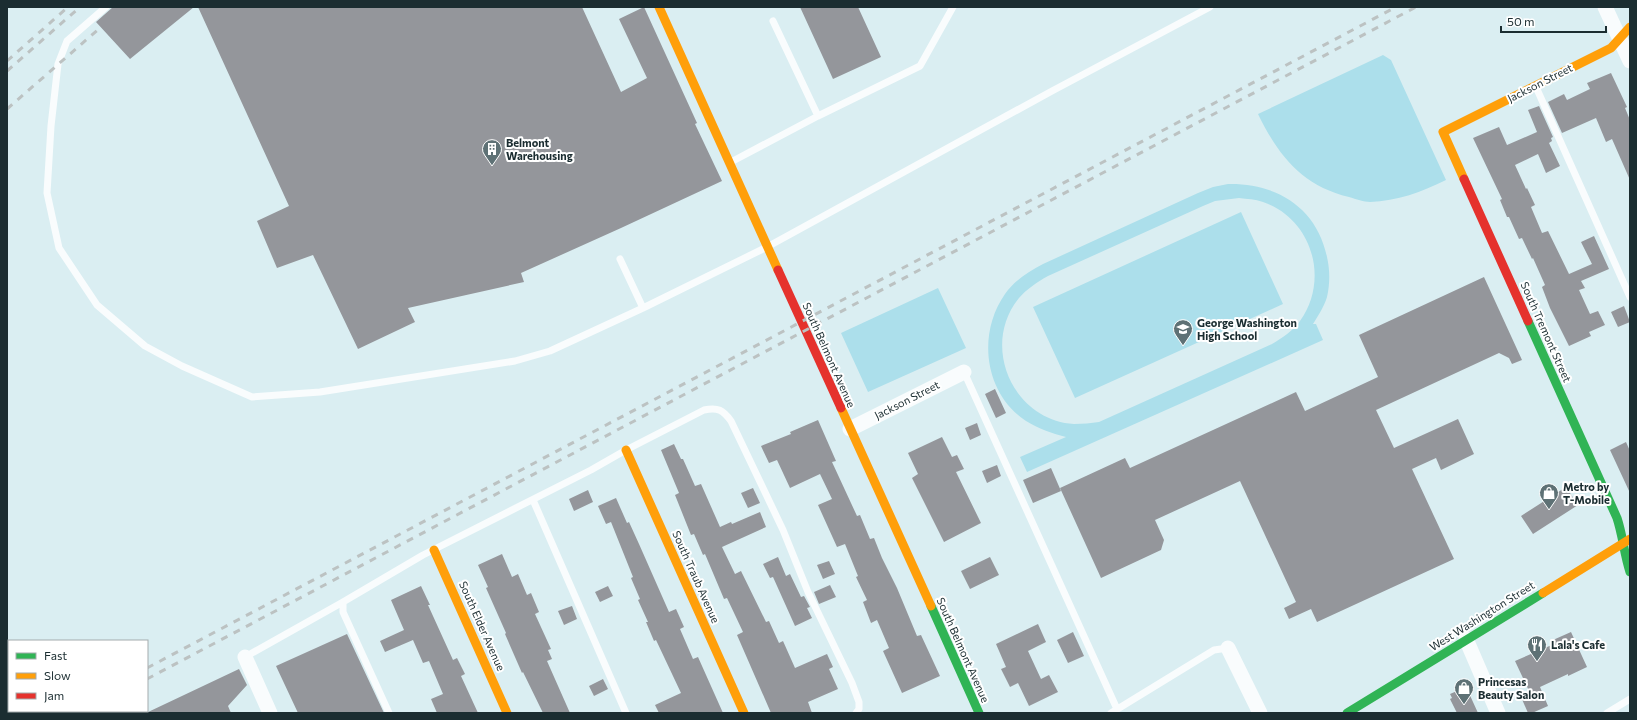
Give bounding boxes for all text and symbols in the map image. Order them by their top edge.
scale bar [1501,8,1606,34]
text: 50 m [1507,14,1535,28]
street label: Jackson Street [1505,60,1575,105]
place label: Belmont Warehousing [506,136,573,162]
building icon: Belmont Warehousing [481,138,503,166]
street label: South Tremont Street [1518,280,1575,384]
street label: South Belmont Avenue [800,300,859,409]
place label: George Washington High School [1197,316,1297,342]
school or university icon: George Washington High School [1172,318,1194,346]
street label: Jackson Street [872,377,942,422]
place label: Metro by T-Mobile [1563,480,1610,506]
shop icon: Metro by T-Mobile [1538,482,1560,510]
street label: South Traub Avenue [670,529,723,625]
street label: West Washington Street [1427,578,1537,653]
street label: South Elder Avenue [457,579,508,673]
street label: South Belmont Avenue [934,595,993,704]
restaurant icon: Lala's Cafe [1526,634,1548,662]
place label: Lala's Cafe [1551,638,1605,651]
legend [8,640,148,712]
text: Fast [44,648,67,662]
text: Slow [44,668,71,682]
place label: Princesas Beauty Salon [1478,675,1544,701]
shop icon: Princesas Beauty Salon [1453,677,1475,705]
text: Jam [44,688,64,703]

